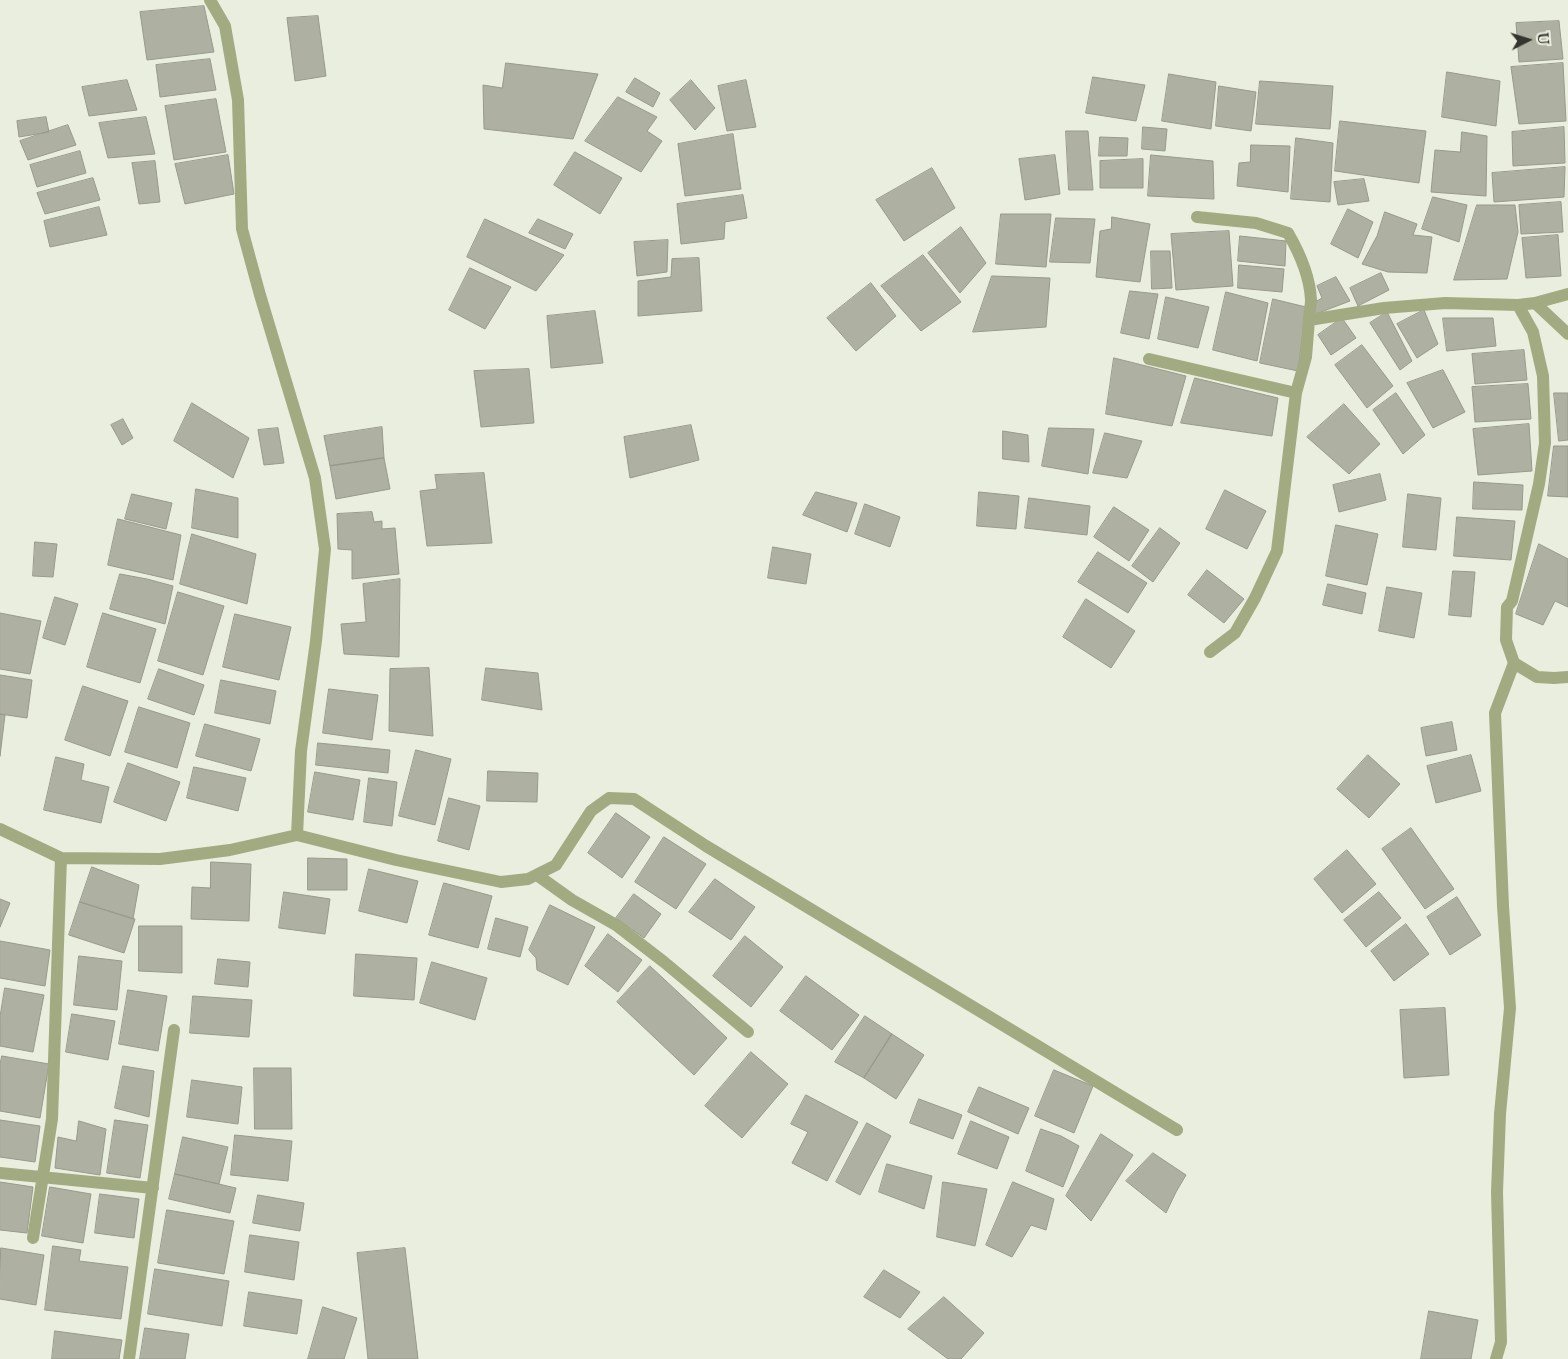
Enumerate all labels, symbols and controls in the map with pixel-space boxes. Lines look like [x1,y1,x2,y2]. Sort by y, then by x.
north arrow [1503,15,1553,65]
text: U [1533,32,1552,46]

